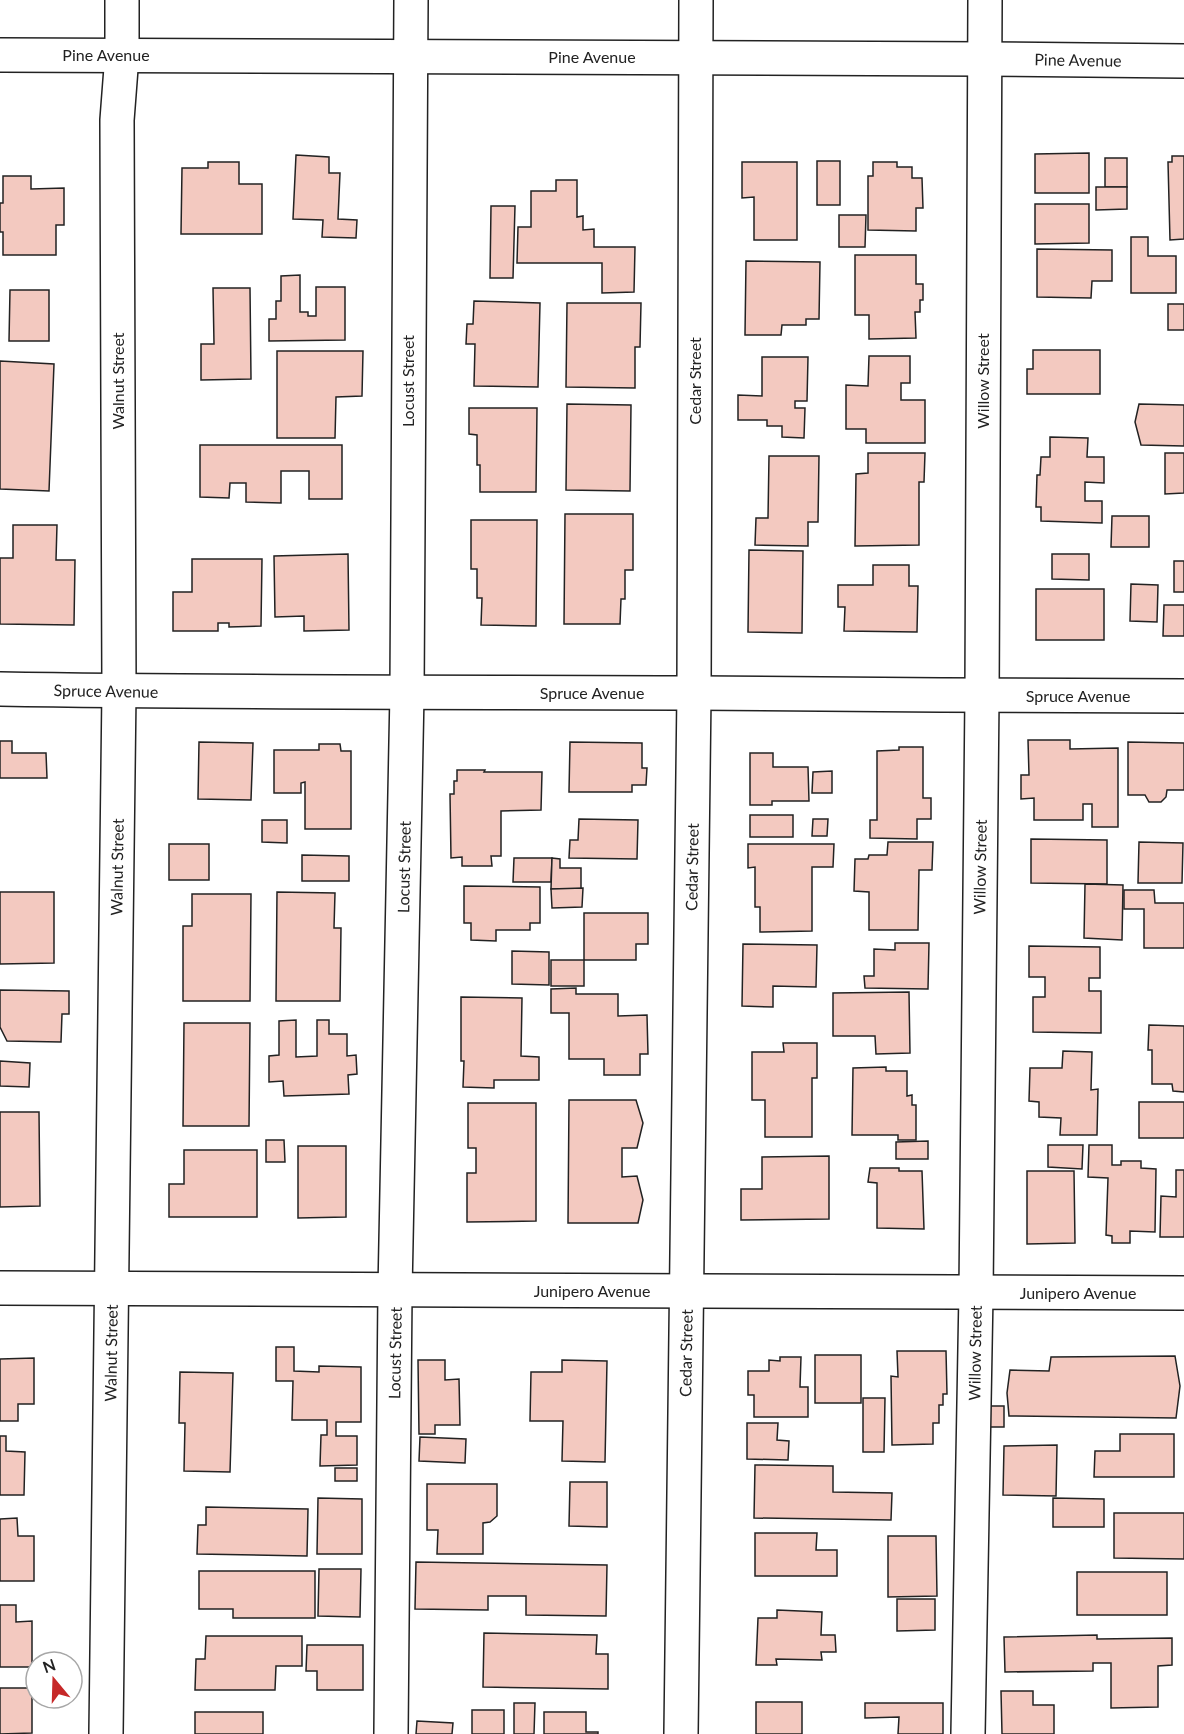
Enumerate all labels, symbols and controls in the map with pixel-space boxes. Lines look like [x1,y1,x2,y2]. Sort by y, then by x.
street label: Pine Avenue [62,45,150,64]
street label: Pine Avenue [548,47,636,66]
street label: Pine Avenue [1034,49,1122,70]
street label: Walnut Street [108,332,127,430]
street label: Willow Street [973,333,992,429]
street label: Locust Street [398,335,417,427]
street label: Cedar Street [685,337,704,425]
street label: Spruce Avenue [54,680,159,701]
street label: Spruce Avenue [540,683,644,702]
street label: Spruce Avenue [1026,686,1130,705]
street label: Walnut Street [106,818,127,916]
street label: Willow Street [969,819,990,915]
street label: Locust Street [393,820,414,913]
street label: Cedar Street [681,823,702,911]
street label: Junipero Avenue [534,1281,650,1300]
street label: Junipero Avenue [1020,1283,1136,1302]
street label: Walnut Street [100,1304,121,1402]
street label: Willow Street [964,1305,985,1401]
street label: Locust Street [384,1306,405,1399]
street label: Cedar Street [675,1309,696,1397]
north arrow [24,1650,84,1710]
text: N [40,1654,58,1676]

